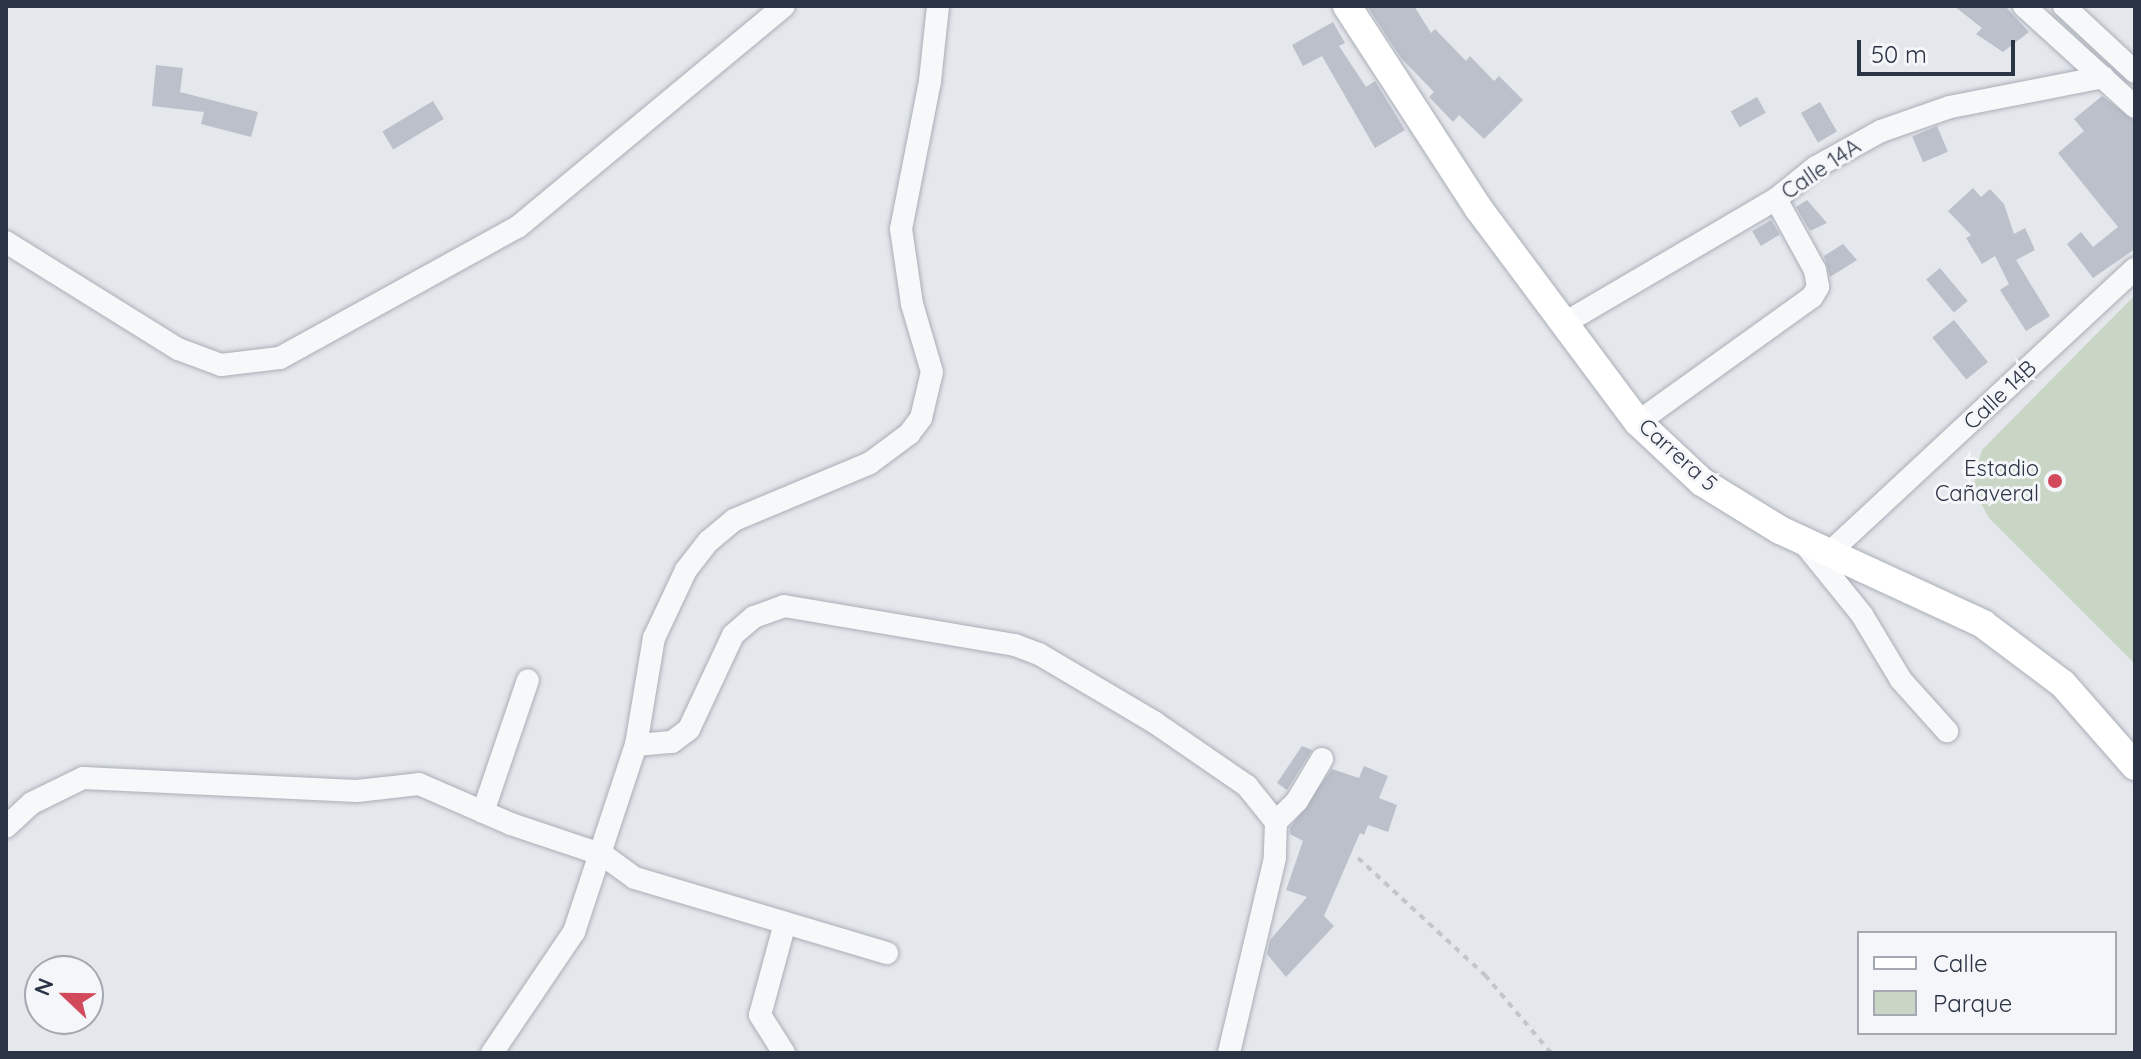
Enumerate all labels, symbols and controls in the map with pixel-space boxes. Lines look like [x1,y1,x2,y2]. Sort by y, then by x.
scale bar [1861,24,2019,74]
text: 50 m [1871,39,1927,69]
street label: Calle 14A [1776,133,1866,205]
street label: Calle 14B [1958,355,2042,435]
street label: Carrera 5 [1633,413,1723,497]
place label: Estadio Cañaveral [1935,455,2039,506]
marker: Estadio Cañaveral [2046,472,2064,490]
legend [1857,931,2117,1035]
text: Calle [1933,948,1988,978]
north arrow [24,955,104,1035]
text: N [28,974,60,1000]
text: Parque [1933,988,2012,1018]

